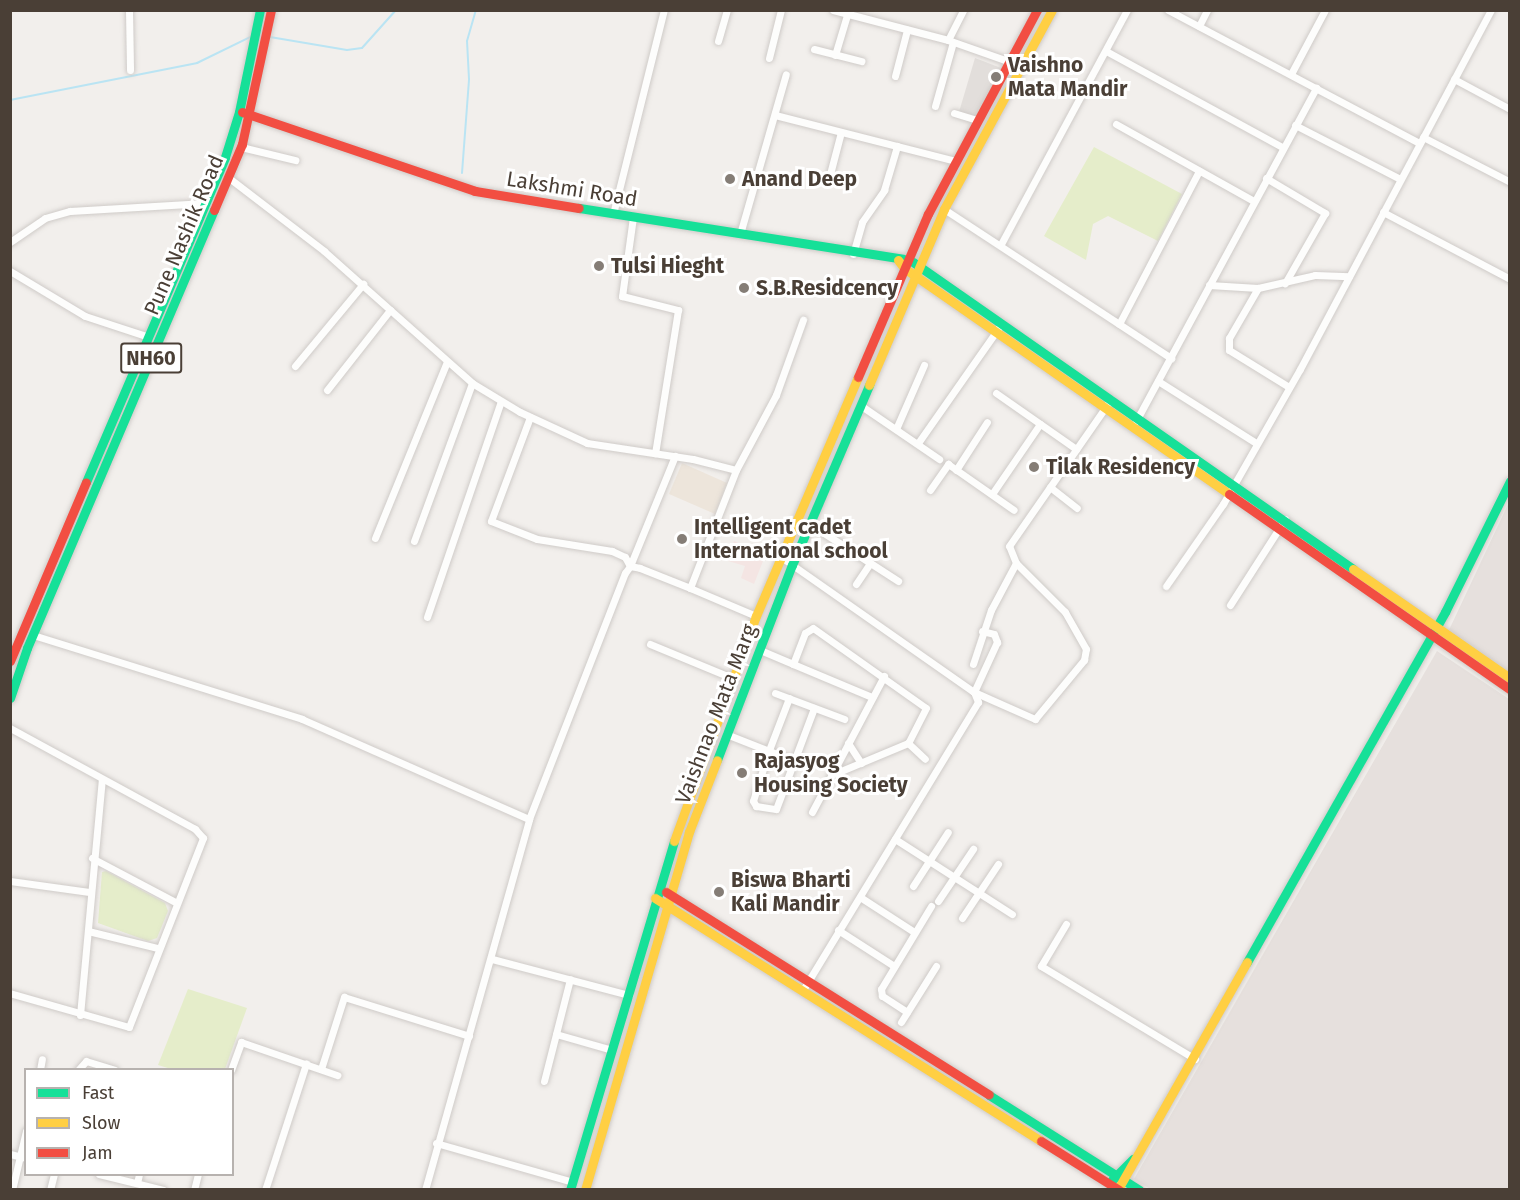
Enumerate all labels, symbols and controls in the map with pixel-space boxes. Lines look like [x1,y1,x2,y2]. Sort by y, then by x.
place label: Vaishno Mata Mandir [1008,52,1127,102]
marker: Vaishno Mata Mandir [989,70,1003,84]
street label: Pune Nashik Road [139,151,229,319]
street label: Lakshmi Road [505,166,639,212]
place label: Anand Deep [742,166,857,192]
marker: Anand Deep [723,172,737,186]
place label: Tulsi Hieght [611,253,724,279]
marker: Tulsi Hieght [592,259,606,273]
place label: S.B.Residcency [756,275,898,301]
marker: S.B.Residcency [737,281,751,295]
road number: NH60 [120,341,182,375]
place label: Tilak Residency [1046,454,1195,480]
marker: Tilak Residency [1027,460,1041,474]
place label: Intelligent cadet International school [694,514,888,564]
marker: Intelligent cadet International school [675,532,689,546]
street label: Vaishnao Mata Marg [670,621,762,807]
place label: Rajasyog Housing Society [754,748,908,798]
marker: Rajasyog Housing Society [735,766,749,780]
place label: Biswa Bharti Kali Mandir [731,867,851,917]
marker: Biswa Bharti Kali Mandir [712,885,726,899]
legend [24,1068,234,1176]
text: Fast [82,1082,114,1104]
text: Slow [82,1112,120,1134]
text: Jam [82,1142,113,1164]

